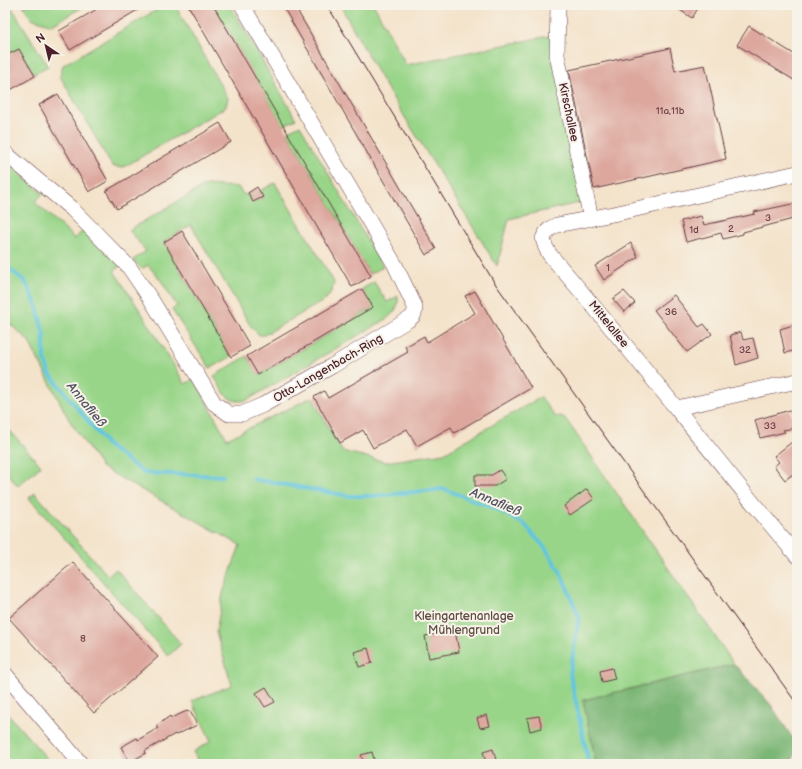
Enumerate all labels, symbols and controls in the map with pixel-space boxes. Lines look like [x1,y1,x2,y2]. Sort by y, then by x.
north arrow [26,26,66,66]
text: N [33,31,48,46]
street label: Kirschallee [555,81,582,143]
house number: 11a,11b [656,105,685,117]
house number: 3 [765,212,771,224]
house number: 2 [728,223,734,235]
house number: 1d [689,224,699,236]
house number: 1 [606,262,610,274]
street label: Mittelallee [585,298,632,351]
house number: 36 [665,306,677,318]
street label: Otto-Langenbach-Ring [271,331,386,406]
house number: 32 [739,344,751,356]
water label: Annafließ [62,378,110,431]
house number: 33 [764,420,776,432]
water label: Annafließ [467,484,524,520]
park label: Kleingartenanlage Mühlengrund [414,609,514,638]
house number: 8 [80,633,86,645]

